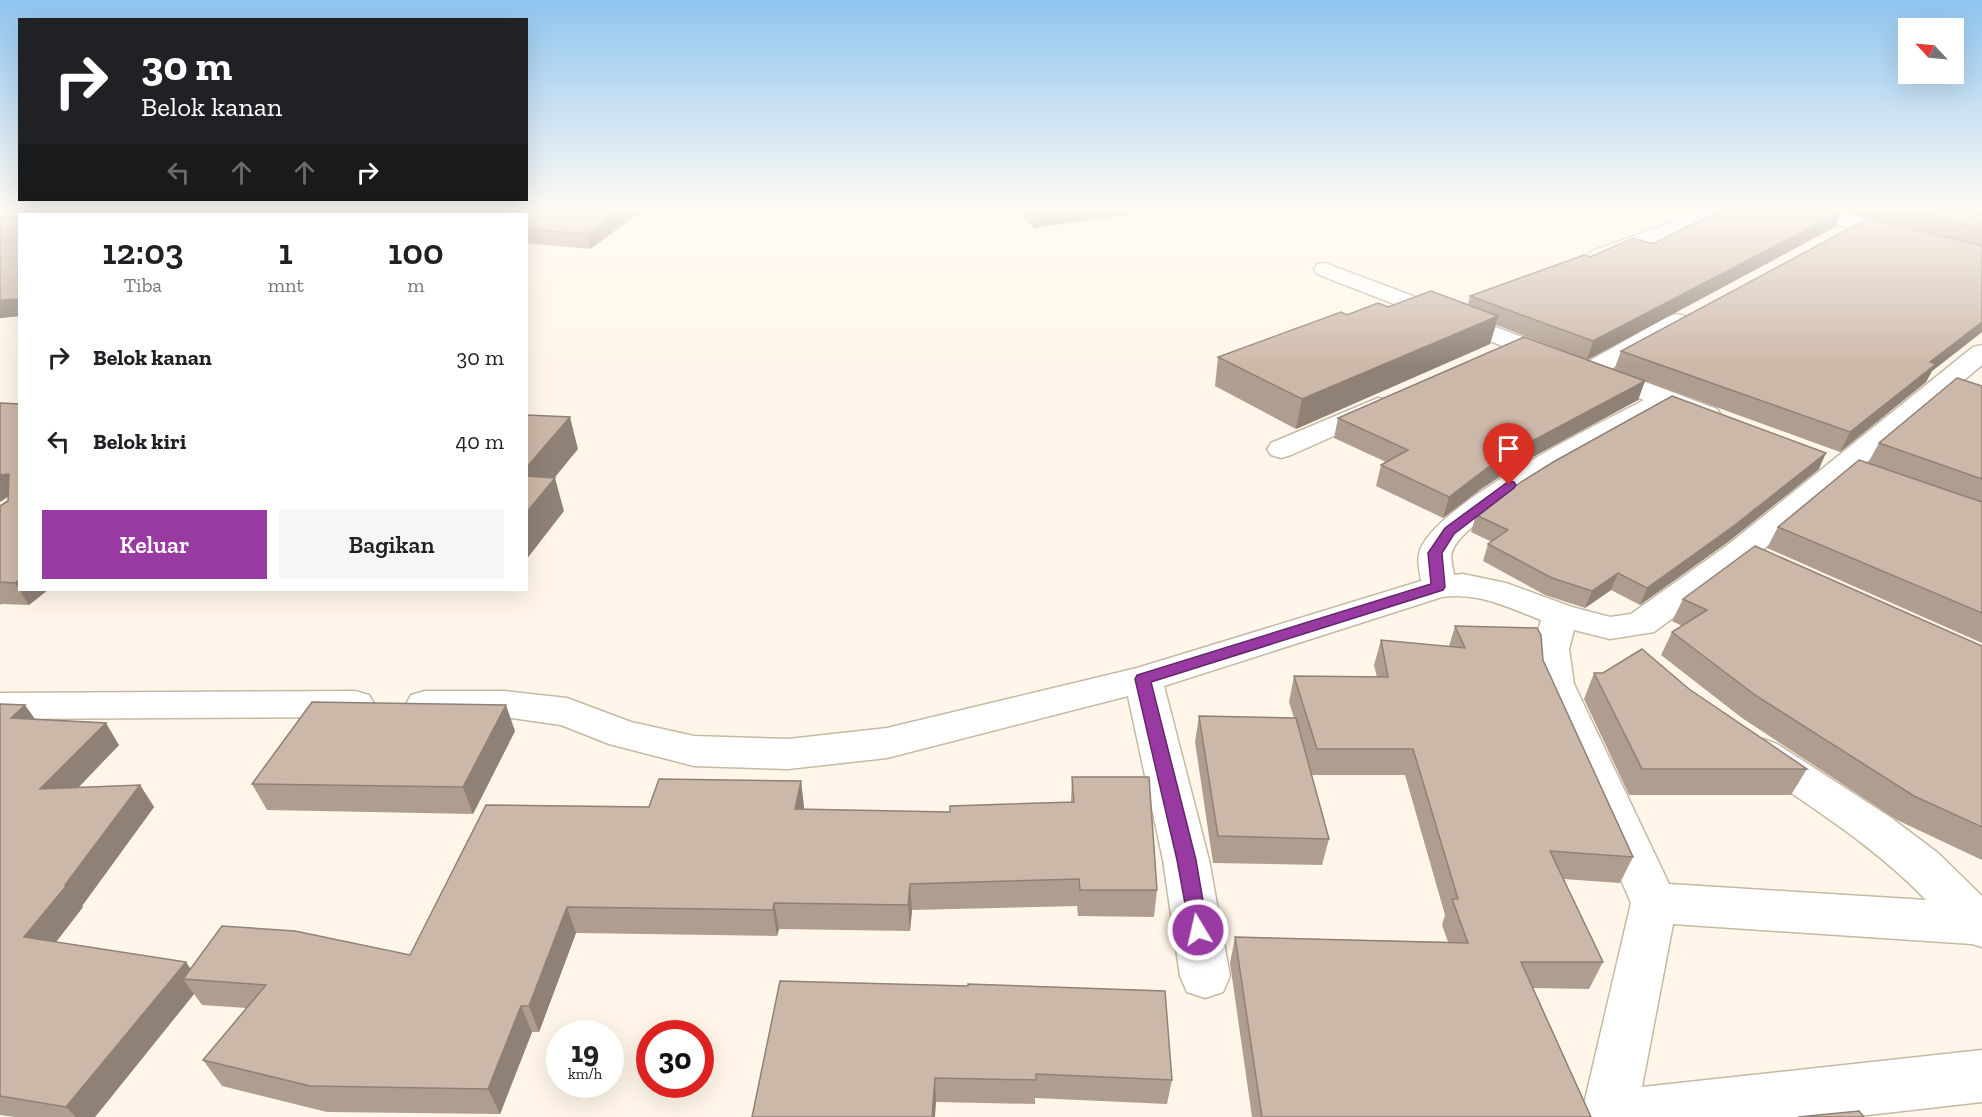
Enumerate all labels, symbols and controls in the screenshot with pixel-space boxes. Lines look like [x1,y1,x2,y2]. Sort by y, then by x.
north arrow [1898,18,1964,84]
map controls [1898,18,1964,84]
text: 30 m [141,40,232,91]
icon: right [42,42,120,120]
text: Belok kanan [141,91,282,123]
icon: left [162,156,195,189]
icon: ahead [225,156,258,189]
icon: ahead [288,156,321,189]
icon: right [351,156,384,189]
text: 12:03 [102,230,183,273]
text: 1 [279,230,293,273]
text: 100 [388,230,444,273]
text: Tiba [124,273,162,297]
text: mnt [268,273,304,297]
text: m [407,273,425,297]
icon: right [42,341,75,374]
text: Belok kanan [93,344,212,371]
text: 30 m [457,344,504,371]
pin [1483,423,1534,485]
icon: left [42,425,75,458]
text: Belok kiri [93,428,186,455]
text: 40 m [455,428,504,455]
icon: arrive [1492,432,1525,465]
button: Keluar [42,510,267,579]
button: Bagikan [279,510,504,579]
position arrow [1166,898,1230,962]
speed limit sign: 30 [636,1020,714,1098]
text: 19 [571,1034,599,1070]
text: km/h [568,1065,602,1083]

